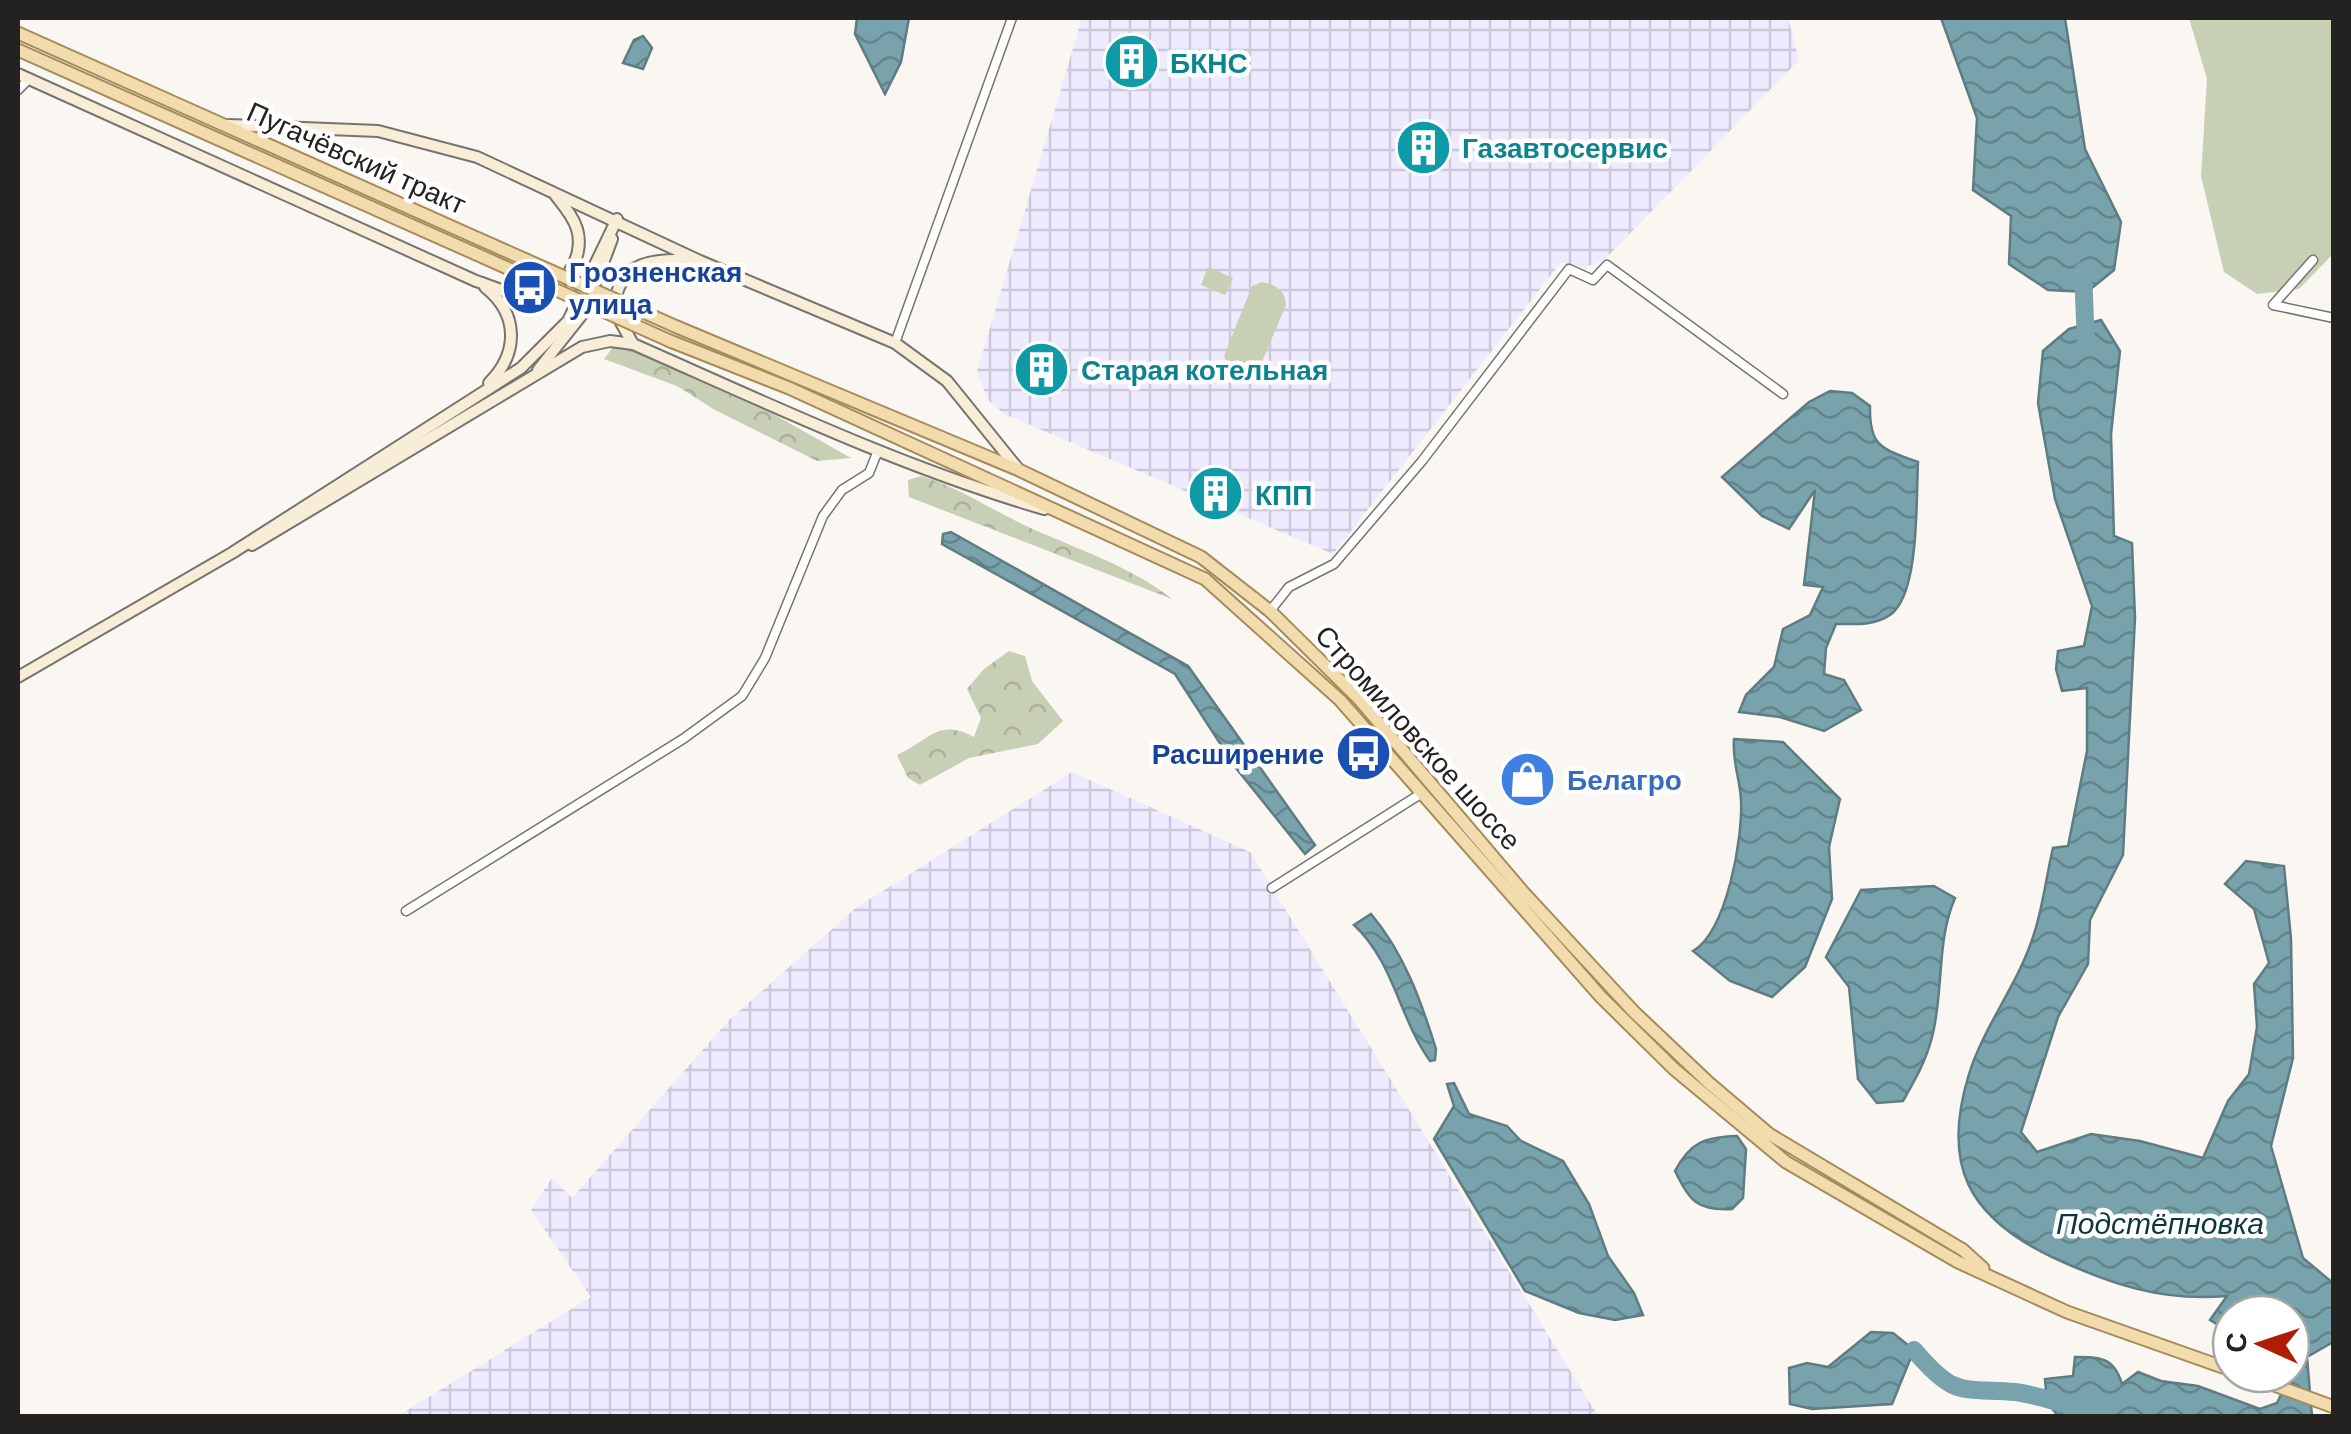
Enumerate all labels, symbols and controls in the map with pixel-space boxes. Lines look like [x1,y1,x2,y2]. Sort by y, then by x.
building icon: БКНС [1101,32,1161,92]
place label: БКНС [1170,45,1248,79]
street label: Пугачёвский тракт [242,93,472,221]
building icon: Газавтосервис [1393,117,1453,177]
place label: Газавтосервис [1462,130,1668,164]
place label: Грозненская улица [569,254,742,320]
bus stop icon: Грозненская улица [500,257,560,317]
building icon: Старая котельная [1012,339,1072,399]
place label: Старая котельная [1081,352,1328,386]
building icon: КПП [1186,464,1246,524]
place label: КПП [1255,477,1312,511]
street label: Стромиловское шоссе [1309,618,1529,856]
bus stop icon: Расширение [1333,723,1393,783]
place label: Расширение [1152,736,1324,770]
shop icon: Белагро [1498,749,1558,809]
place label: Белагро [1567,762,1682,796]
water label: Подстёпновка [2056,1204,2264,1240]
north arrow [2211,1294,2311,1394]
text: С [2218,1332,2253,1354]

